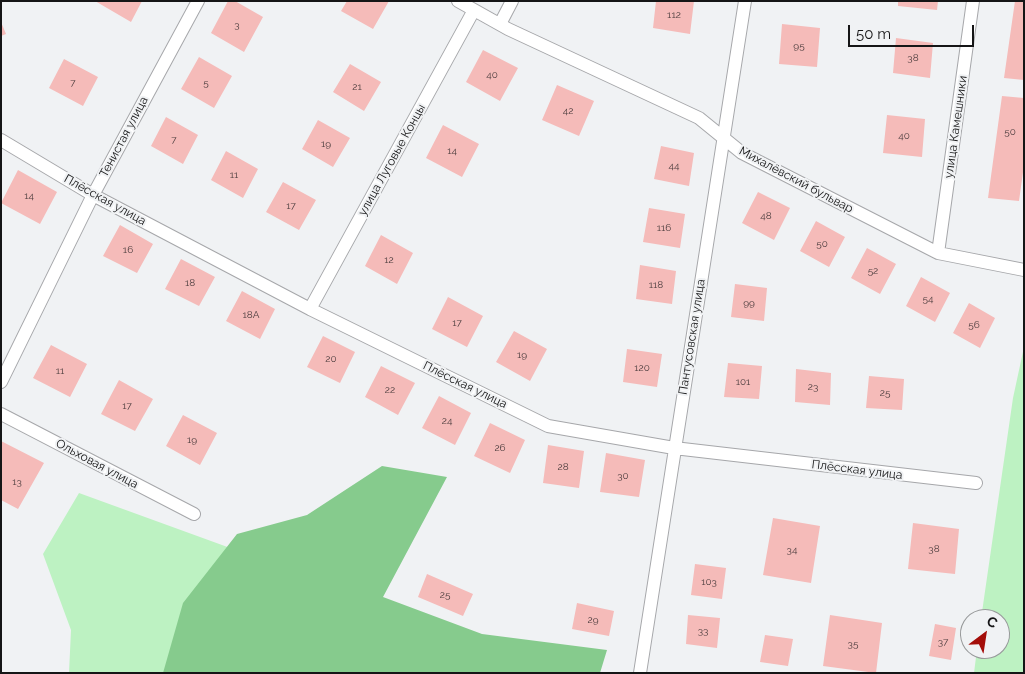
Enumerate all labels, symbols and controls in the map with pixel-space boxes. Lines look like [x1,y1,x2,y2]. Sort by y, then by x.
house number: 112 [667,9,681,21]
scale bar [850,15,976,47]
house number: 3 [234,19,240,31]
text: 50 m [856,25,891,43]
house number: 95 [793,40,805,52]
house number: 38 [907,52,919,64]
house number: 40 [486,69,498,81]
street label: улица Камешники [942,75,970,179]
house number: 7 [70,77,76,89]
house number: 5 [203,77,209,89]
house number: 21 [352,81,362,93]
street label: Тенистая улица [97,94,151,180]
street label: улица Луговые Концы [355,102,429,218]
house number: 42 [563,105,573,117]
house number: 50 [1004,126,1016,138]
house number: 40 [898,130,910,142]
house number: 7 [171,134,177,146]
house number: 19 [321,138,331,150]
street label: Михалёвский бульвар [736,144,856,216]
house number: 14 [447,145,457,157]
house number: 44 [669,160,679,172]
house number: 11 [230,169,238,181]
street label: Плёсская улица [61,172,149,228]
house number: 14 [24,190,34,202]
house number: 17 [286,200,296,212]
house number: 48 [760,210,772,222]
house number: 116 [657,222,671,234]
house number: 50 [816,238,828,250]
house number: 16 [123,244,133,256]
house number: 12 [384,254,394,266]
house number: 52 [868,265,878,277]
house number: 18 [185,277,195,289]
street label: Пантусовская улица [676,278,708,396]
house number: 118 [649,279,663,291]
house number: 54 [923,293,933,305]
house number: 99 [743,297,755,309]
house number: 18А [243,309,259,321]
house number: 17 [452,317,462,329]
house number: 56 [968,319,980,331]
house number: 19 [517,349,527,361]
house number: 20 [325,353,337,365]
street label: Плёсская улица [421,358,509,412]
house number: 120 [634,362,650,374]
house number: 11 [56,365,64,377]
house number: 101 [736,376,750,388]
house number: 23 [808,381,818,393]
house number: 22 [385,384,395,396]
house number: 25 [880,387,890,399]
house number: 17 [122,400,132,412]
house number: 24 [442,415,452,427]
house number: 19 [187,434,197,446]
street label: Ольховая улица [53,436,141,492]
house number: 26 [494,442,506,454]
street label: Плёсская улица [811,457,903,483]
house number: 28 [557,461,569,473]
house number: 30 [617,470,629,482]
house number: 13 [12,476,22,488]
house number: 38 [928,543,940,555]
house number: 34 [787,544,797,556]
house number: 103 [701,576,717,588]
house number: 25 [440,589,450,601]
north arrow [960,609,1010,659]
text: С [984,613,1000,631]
house number: 29 [587,614,599,626]
house number: 33 [698,625,708,637]
house number: 37 [938,636,948,648]
house number: 35 [848,638,858,650]

